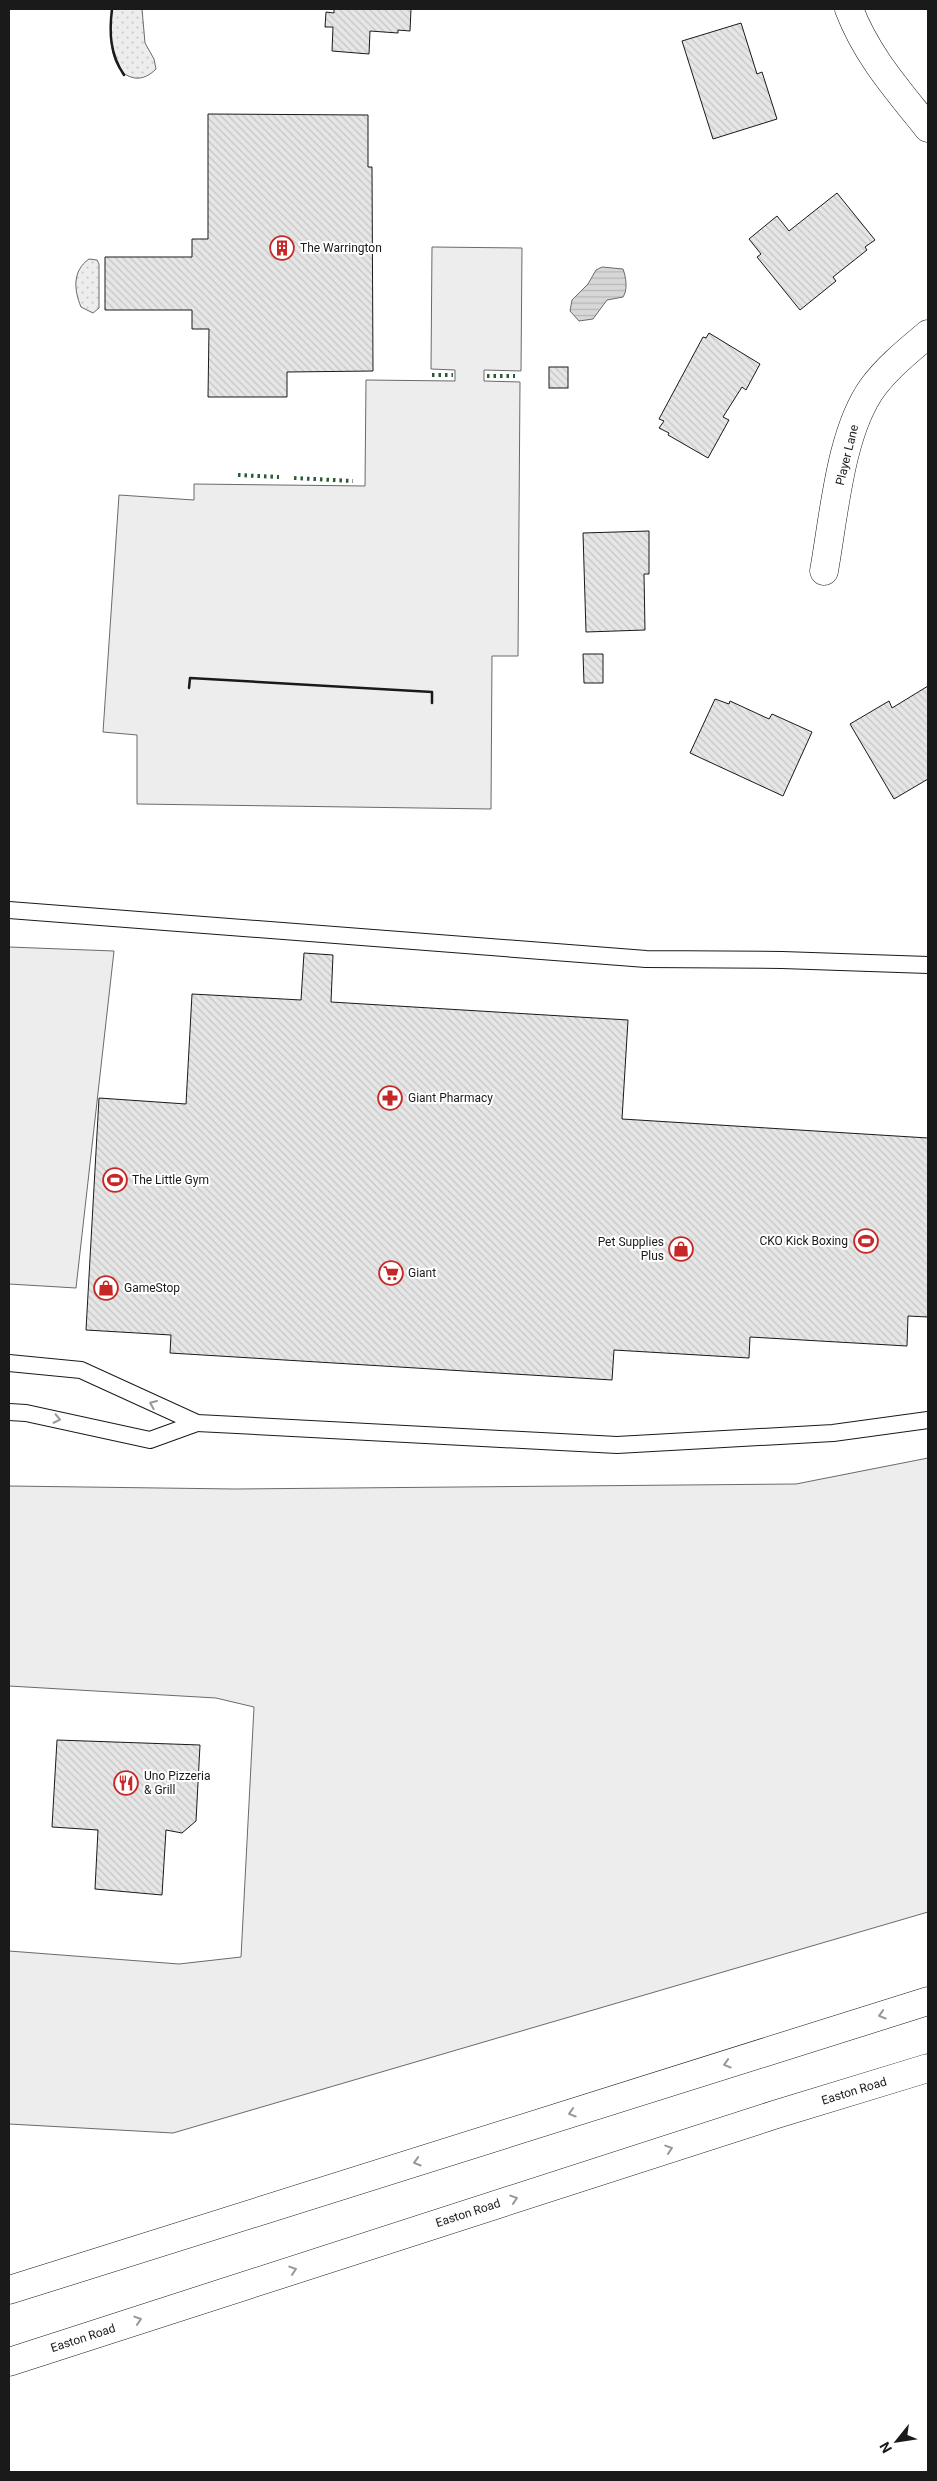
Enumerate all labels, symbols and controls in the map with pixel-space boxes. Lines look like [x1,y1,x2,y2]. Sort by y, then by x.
building icon: The Warrington [269,235,295,261]
place label: The Warrington [300,241,382,255]
street label: Player Lane [833,423,861,487]
pharmacy icon: Giant Pharmacy [377,1085,403,1111]
place label: Giant Pharmacy [408,1091,493,1105]
sports icon: The Little Gym [102,1167,128,1193]
place label: The Little Gym [132,1173,209,1187]
sports icon: CKO Kick Boxing [853,1228,879,1254]
place label: CKO Kick Boxing [759,1234,848,1248]
place label: Pet Supplies Plus [598,1235,664,1263]
shop icon: Pet Supplies Plus [668,1236,694,1262]
supermarket icon: Giant [378,1260,404,1286]
place label: Giant [408,1266,436,1280]
shop icon: GameStop [93,1275,119,1301]
place label: GameStop [124,1281,180,1295]
one-way arrow [149,1399,158,1410]
one-way arrow [52,1413,61,1424]
place label: Uno Pizzeria & Grill [144,1769,210,1797]
restaurant icon: Uno Pizzeria & Grill [113,1770,139,1796]
one-way arrow [878,2010,886,2020]
one-way arrow [723,2058,731,2068]
street label: Easton Road [820,2074,888,2108]
one-way arrow [568,2107,576,2117]
one-way arrow [664,2145,673,2155]
one-way arrow [413,2156,421,2166]
one-way arrow [510,2194,518,2204]
street label: Easton Road [434,2196,502,2230]
one-way arrow [288,2265,297,2275]
one-way arrow [134,2316,142,2326]
street label: Easton Road [49,2321,117,2355]
north arrow [872,2416,922,2466]
text: N [876,2439,895,2456]

